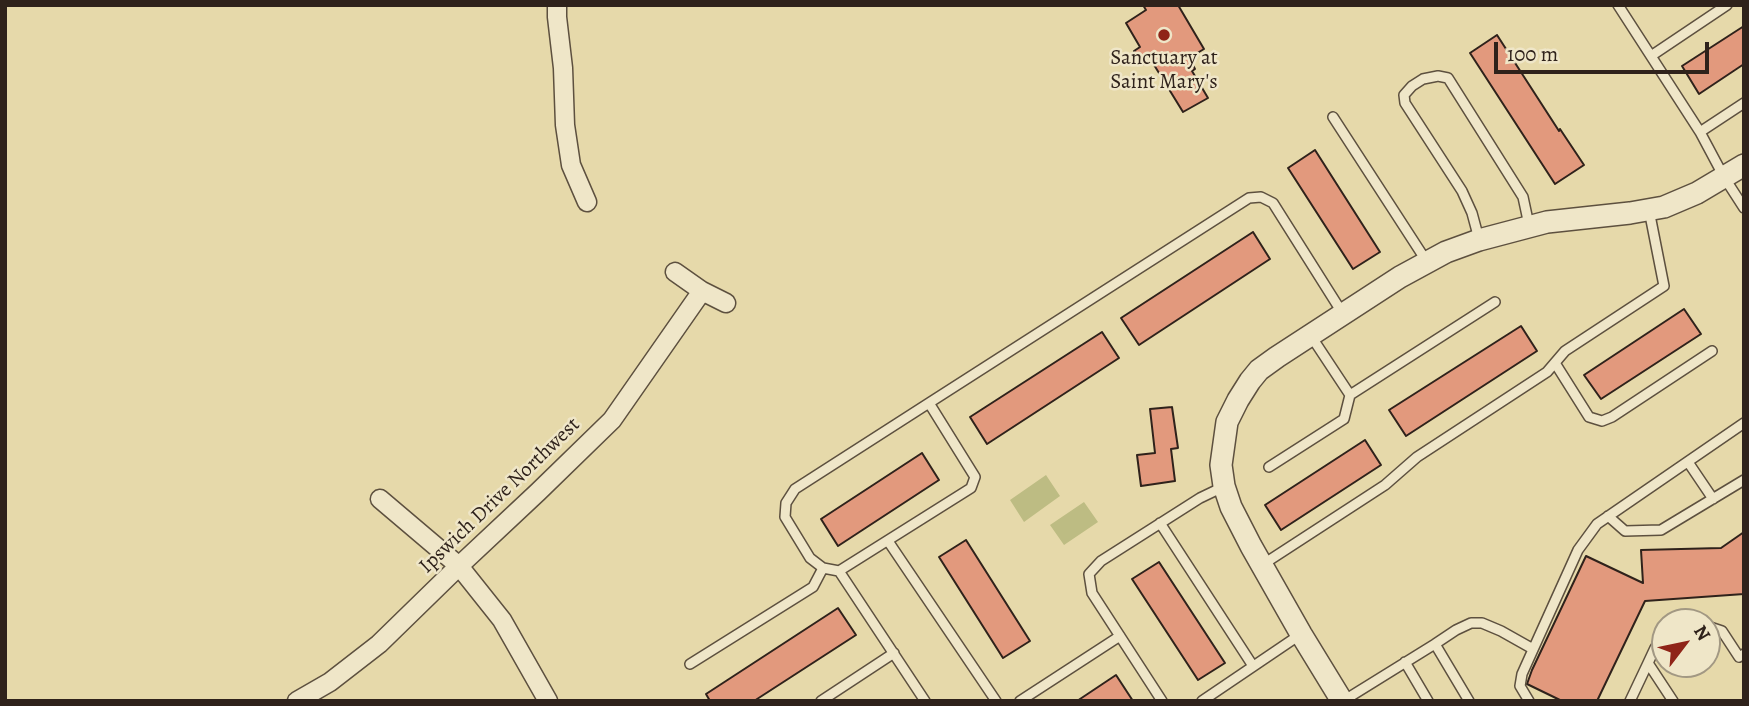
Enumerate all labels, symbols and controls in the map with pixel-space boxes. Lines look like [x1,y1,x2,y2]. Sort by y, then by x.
marker: Sanctuary at Saint Mary's [1156,27,1172,43]
scale bar [1497,28,1712,72]
text: 100 m [1507,40,1558,68]
place label: Sanctuary at Saint Mary's [1110,46,1218,96]
street label: Ipswich Drive Northwest [414,413,586,579]
north arrow [1651,608,1721,678]
text: N [1687,620,1717,646]

